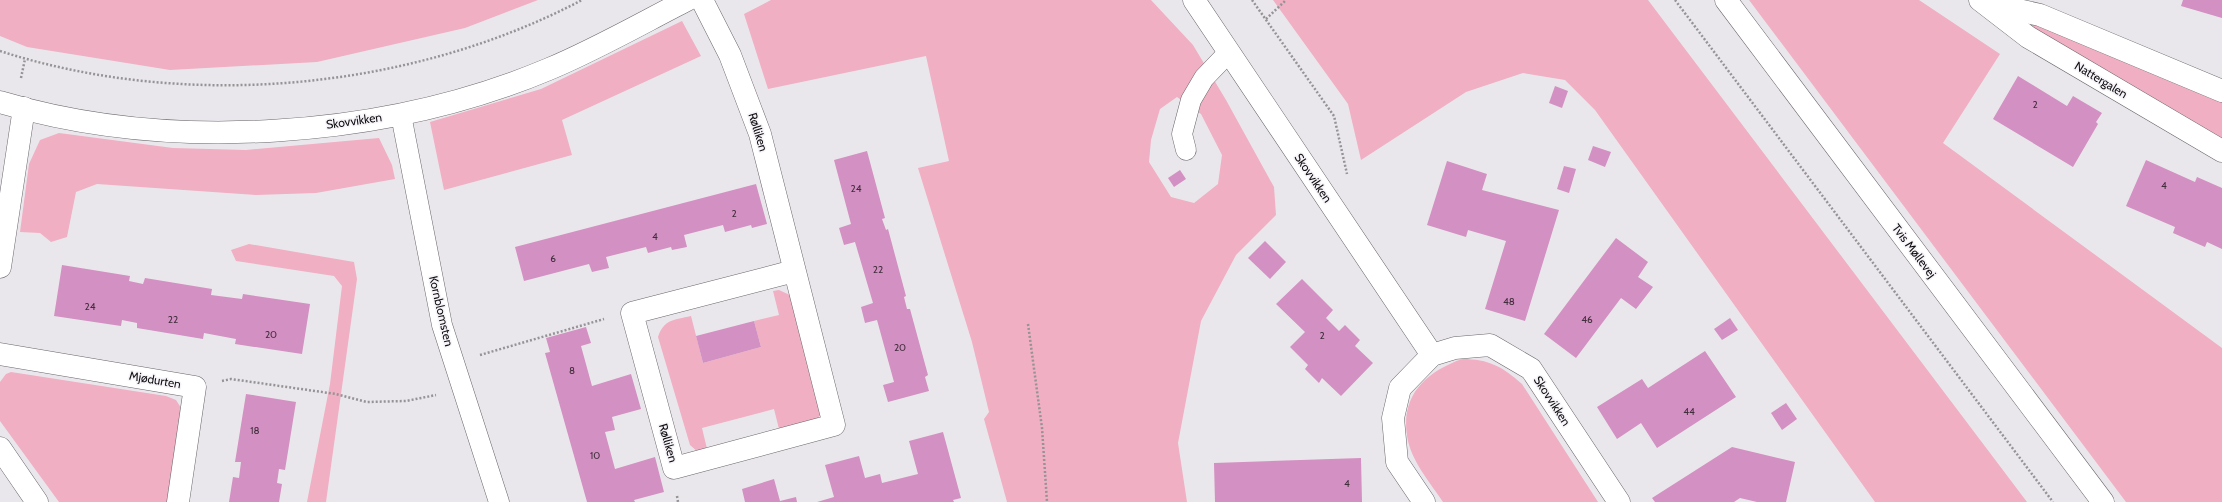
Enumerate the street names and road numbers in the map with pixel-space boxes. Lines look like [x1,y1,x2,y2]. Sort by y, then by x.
street label: Nattergalen [2072,58,2131,101]
street label: Skovvikken [325,109,383,132]
street label: Rølliken [745,111,772,153]
street label: Skovvikken [1291,150,1336,205]
street label: Tvis Møllevej [1889,221,1940,281]
street label: Kornblomsten [426,274,457,348]
street label: Mjødurten [128,368,182,391]
street label: Skovvikken [1531,373,1574,429]
street label: Rølliken [656,422,681,464]

